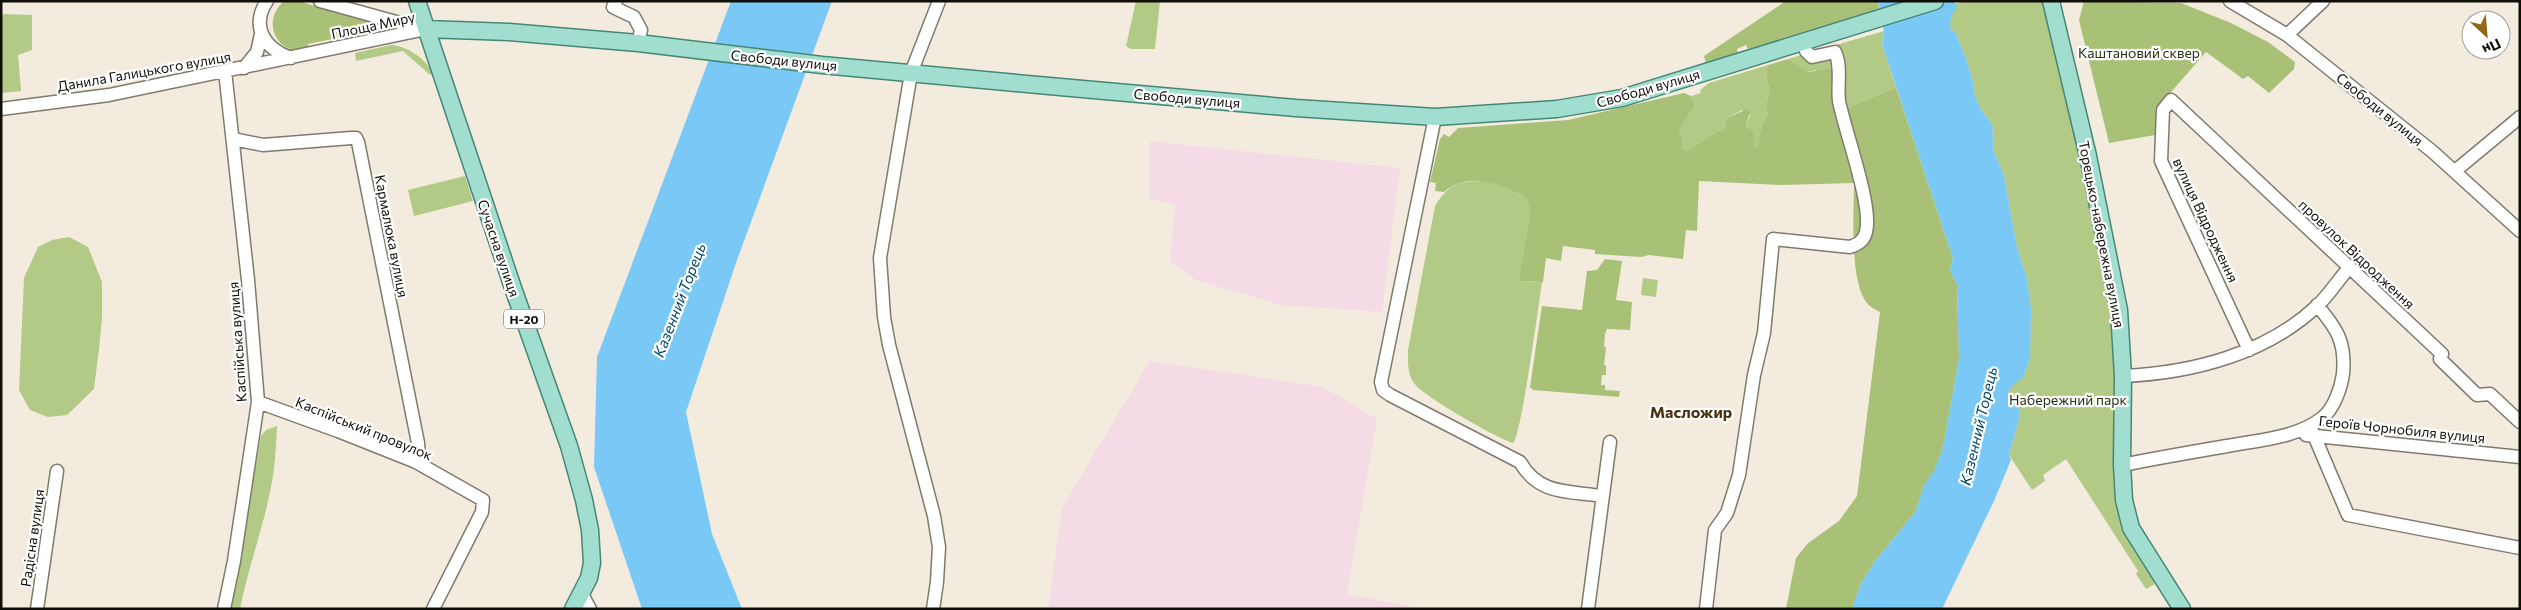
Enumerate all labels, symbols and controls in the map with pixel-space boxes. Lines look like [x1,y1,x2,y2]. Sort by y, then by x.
street label: Площа Миру [329,8,417,42]
north arrow [2461,10,2511,60]
text: Пн [2480,35,2504,59]
park label: Каштановий сквер [2078,44,2200,61]
street label: Свободи вулиця [730,46,838,74]
street label: Данила Галицького вулиця [56,47,232,95]
street label: Свободи вулиця [1594,65,1702,111]
street label: Свободи вулиця [2333,69,2427,149]
street label: Свободи вулиця [1133,85,1241,111]
street label: Торецько-набережна вулиця [2076,139,2128,329]
street label: вулиця Відродження [2170,155,2242,285]
street label: Кармалюка вулиця [372,173,412,299]
street label: провулок Відродження [2296,196,2418,312]
street label: Сучасна вулиця [474,197,524,299]
water label: Казенний Торець [649,240,709,360]
street label: Каспійська вулиця [224,281,250,403]
road number: Н-20 [504,310,544,328]
water label: Казенний Торець [1956,365,2000,487]
park label: Набережний парк [2009,391,2127,408]
street label: Каспійський провулок [293,393,435,463]
district label: Масложир [1650,402,1732,421]
street label: Героїв Чорнобиля вулиця [2318,412,2486,446]
street label: Радісна вулиця [17,488,47,588]

